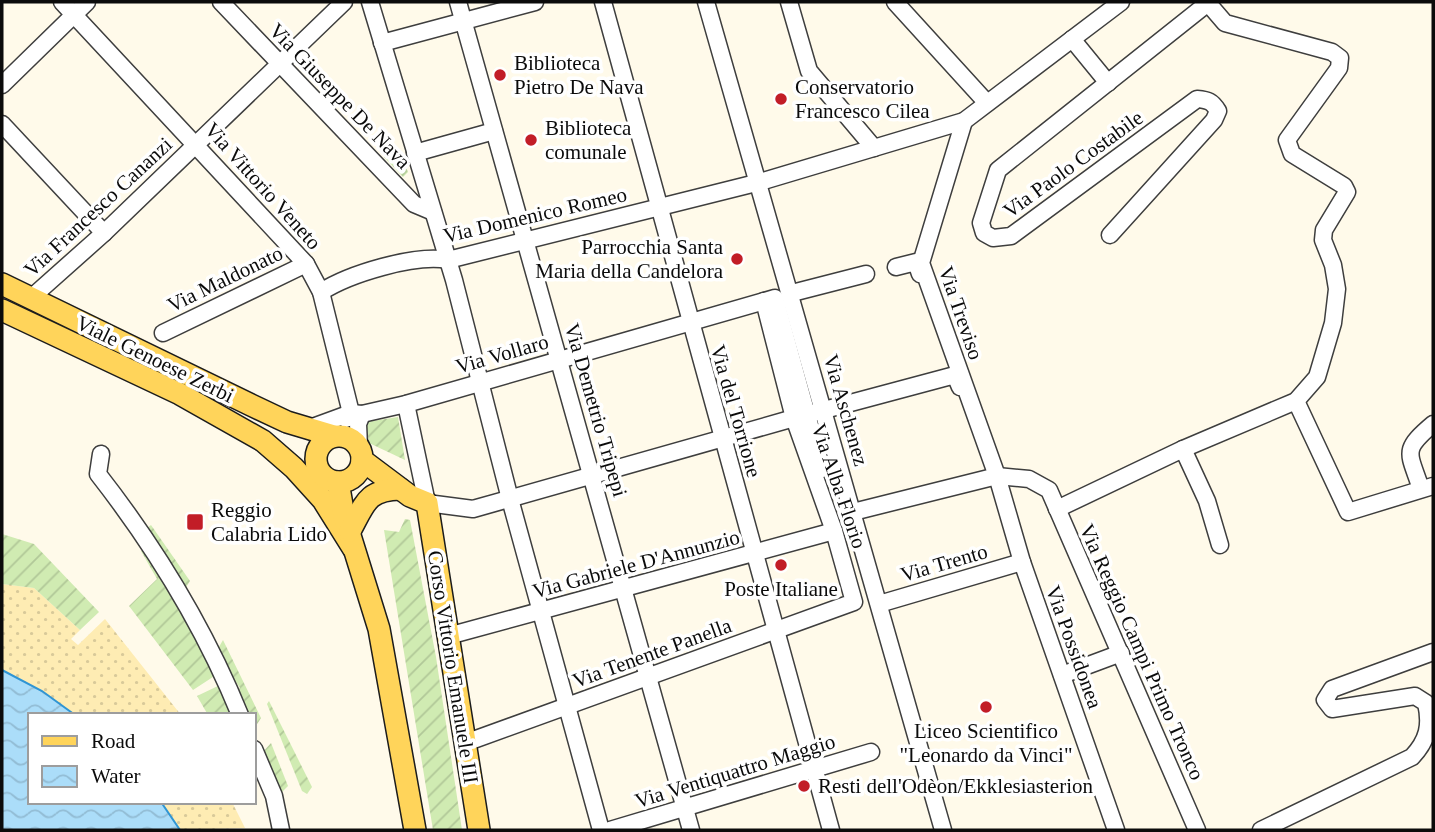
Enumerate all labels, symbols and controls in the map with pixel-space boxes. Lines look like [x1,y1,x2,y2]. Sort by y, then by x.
street label: Via Giuseppe De Nava [264,18,416,174]
place label: Biblioteca Pietro De Nava [514,51,644,99]
marker: Biblioteca Pietro De Nava [492,67,508,83]
place label: Conservatorio Francesco Cilea [795,75,930,123]
marker: Conservatorio Francesco Cilea [773,91,789,107]
street label: Via Paolo Costabile [999,105,1147,223]
place label: Biblioteca comunale [545,116,632,164]
street label: Via Vittorio Veneto [200,118,326,254]
street label: Via Francesco Cananzi [19,132,177,282]
marker: Biblioteca comunale [523,132,539,148]
street label: Via Domenico Romeo [441,182,629,248]
place label: Parrocchia Santa Maria della Candelora [535,235,724,283]
street label: Via Maldonato [163,241,287,317]
marker: Parrocchia Santa Maria della Candelora [729,251,745,267]
street label: Via Treviso [934,263,988,363]
street label: Viale Genoese Zerbi [72,310,238,408]
street label: Via Demetrio Tripepi [560,320,632,500]
street label: Via Vollaro [453,329,551,379]
street label: Via del Torrione [706,342,766,480]
street label: Via Aschenez [819,352,873,468]
street label: Via Alba Florio [806,420,872,552]
place label: Reggio Calabria Lido [211,498,327,546]
marker: Reggio Calabria Lido [185,512,205,532]
street label: Via Reggio Campi Primo Tronco [1075,520,1209,784]
street label: Via Gabriele D'Annunzio [530,525,742,603]
street label: Via Trento [898,539,990,587]
street label: Corso Vittorio Emanuele III [423,549,483,785]
marker: Poste Italiane [773,557,789,573]
place label: Poste Italiane [724,577,838,601]
street label: Via Possidonea [1041,582,1108,712]
street label: Via Tenente Panella [569,613,735,693]
marker: Liceo Scientifico "Leonardo da Vinci" [978,699,994,715]
legend [28,713,256,804]
place label: Liceo Scientifico "Leonardo da Vinci" [900,719,1072,767]
text: Road [91,729,136,753]
street label: Via Ventiquattro Maggio [632,729,838,813]
text: Water [91,764,141,788]
place label: Resti dell'Odèon/Ekklesiasterion [818,774,1093,798]
marker: Resti dell'Odèon/Ekklesiasterion [796,778,812,794]

